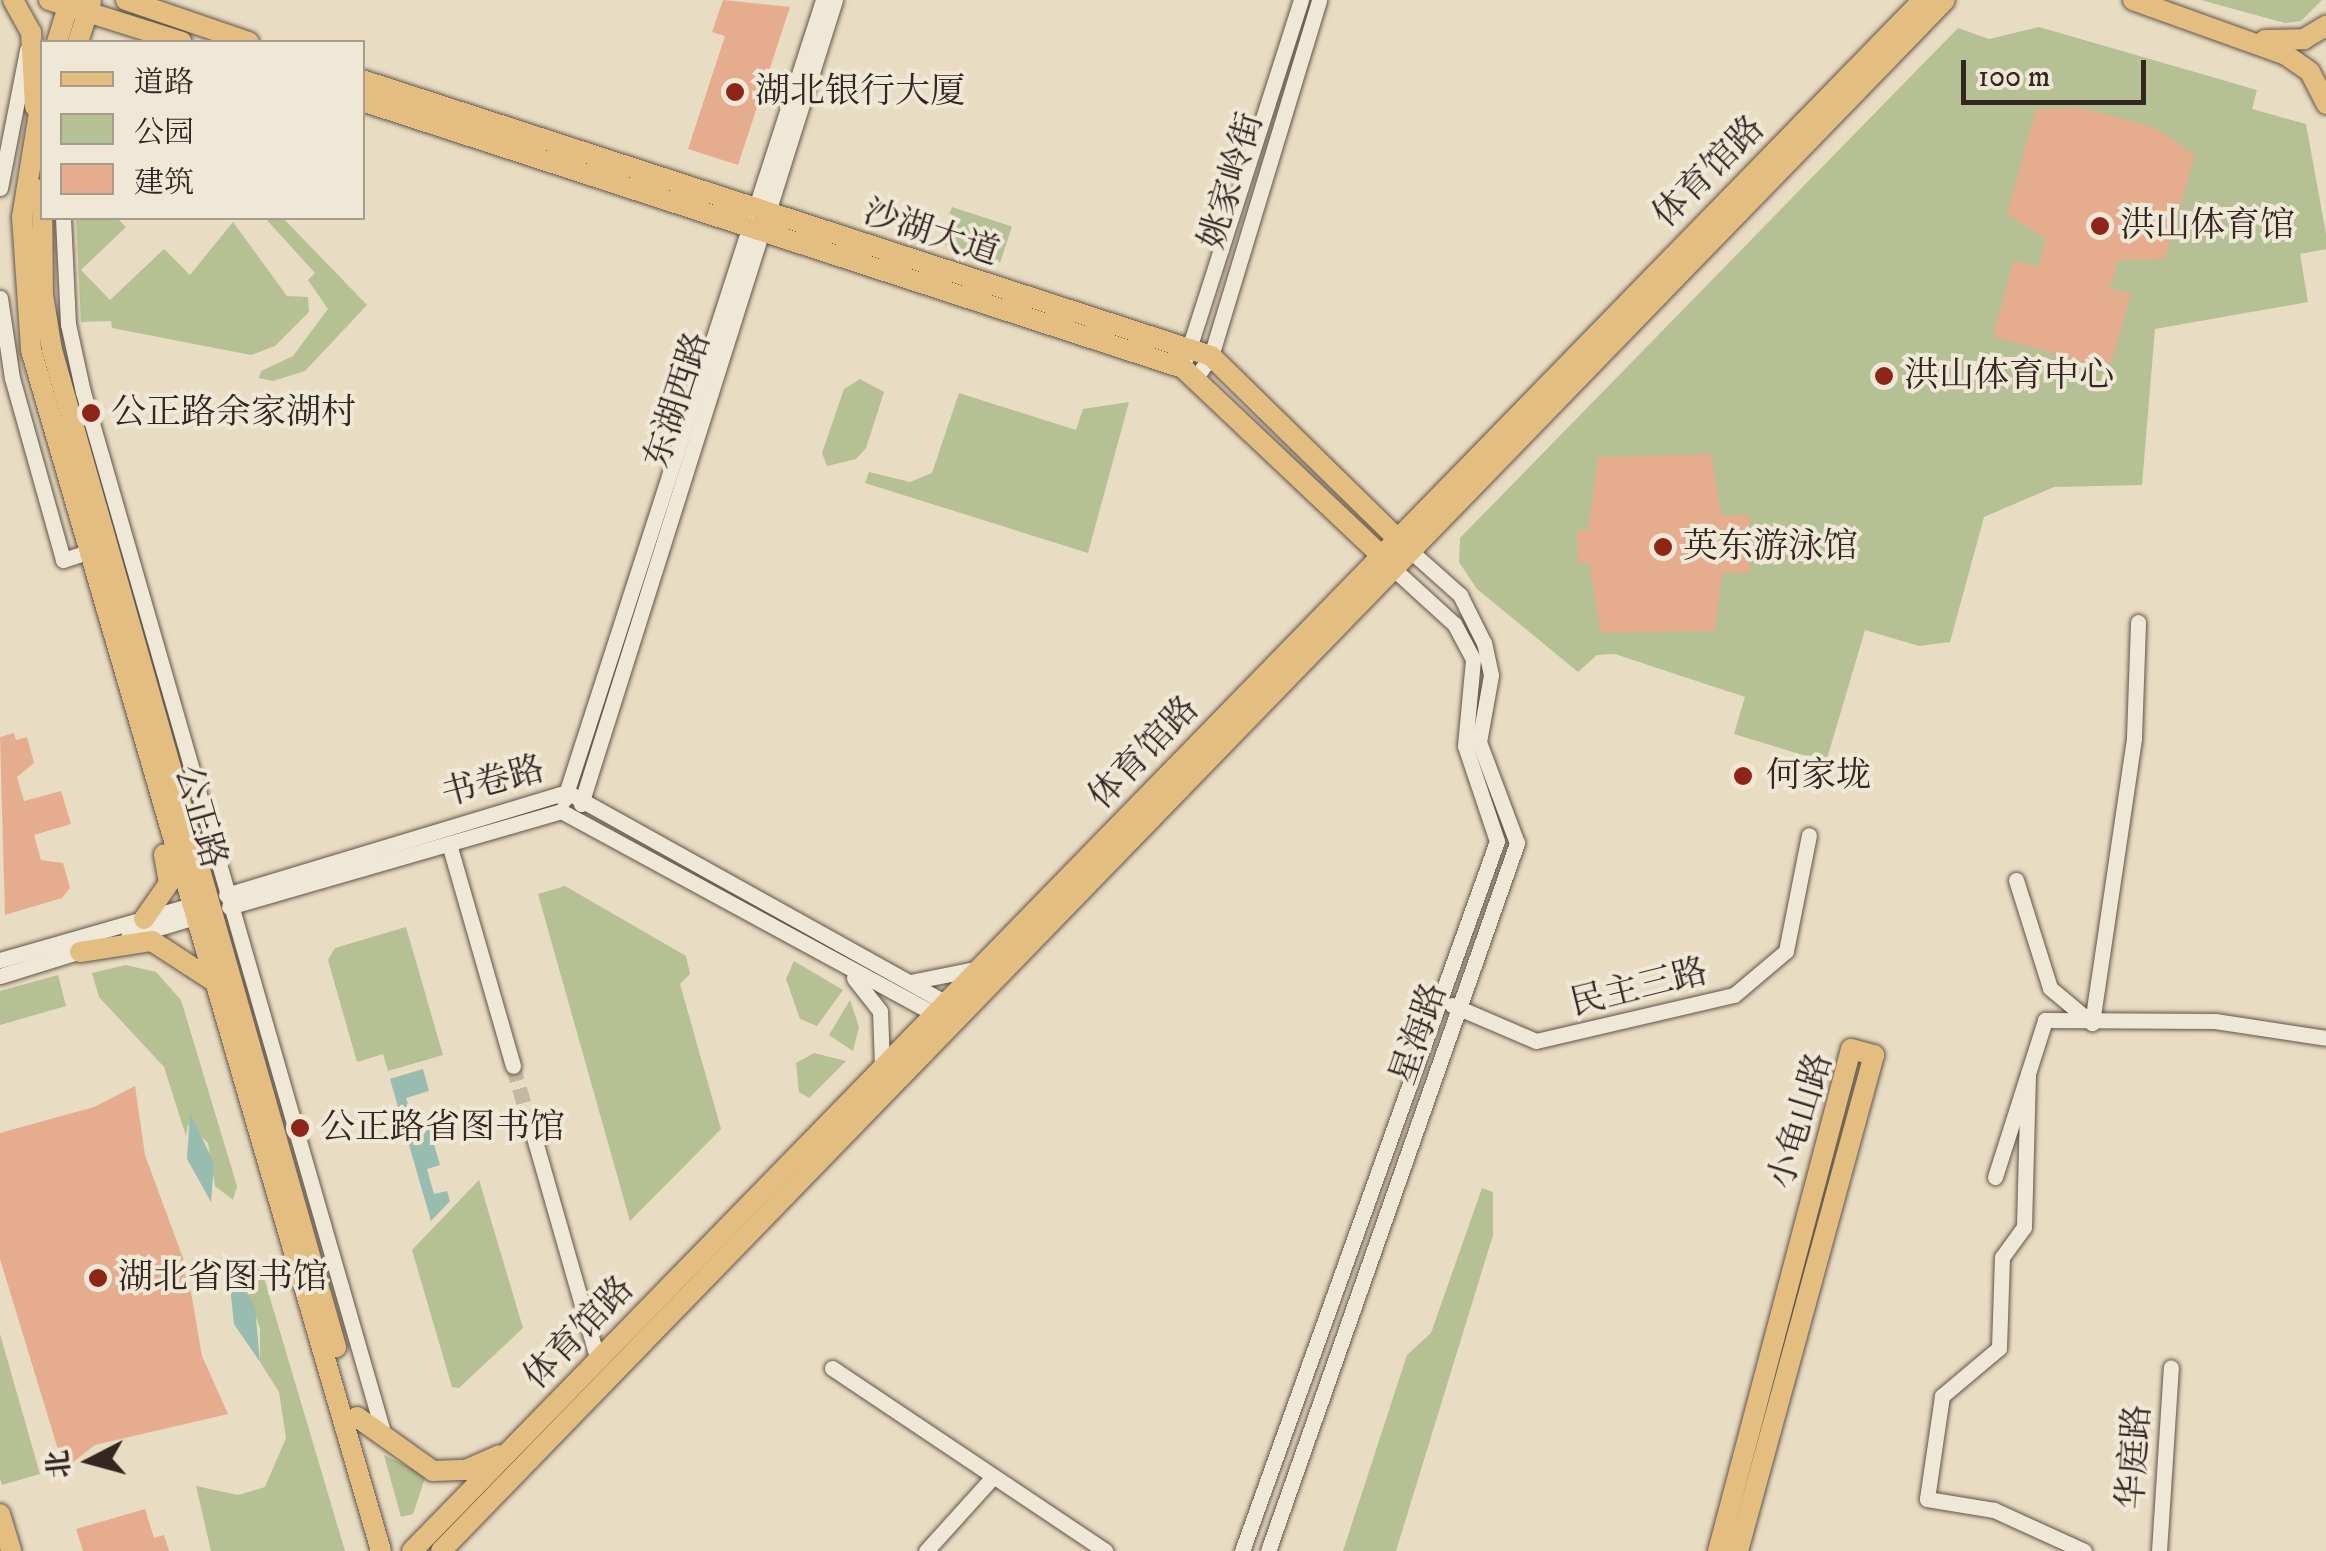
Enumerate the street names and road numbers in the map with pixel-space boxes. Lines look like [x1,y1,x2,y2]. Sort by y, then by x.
street label: 姚家岭街 [1191,108,1273,254]
street label: 体育馆路 [1645,108,1773,236]
street label: 沙湖大道 [858,191,1004,275]
street label: 东湖西路 [636,327,720,473]
street label: 体育馆路 [1080,688,1208,818]
street label: 书卷路 [437,748,549,816]
street label: 公正路 [165,761,235,873]
street label: 民主三路 [1566,951,1712,1025]
street label: 星海路 [1382,978,1456,1090]
street label: 小龟山路 [1760,1048,1842,1194]
street label: 体育馆路 [515,1268,643,1398]
street label: 华庭路 [2110,1403,2160,1511]

